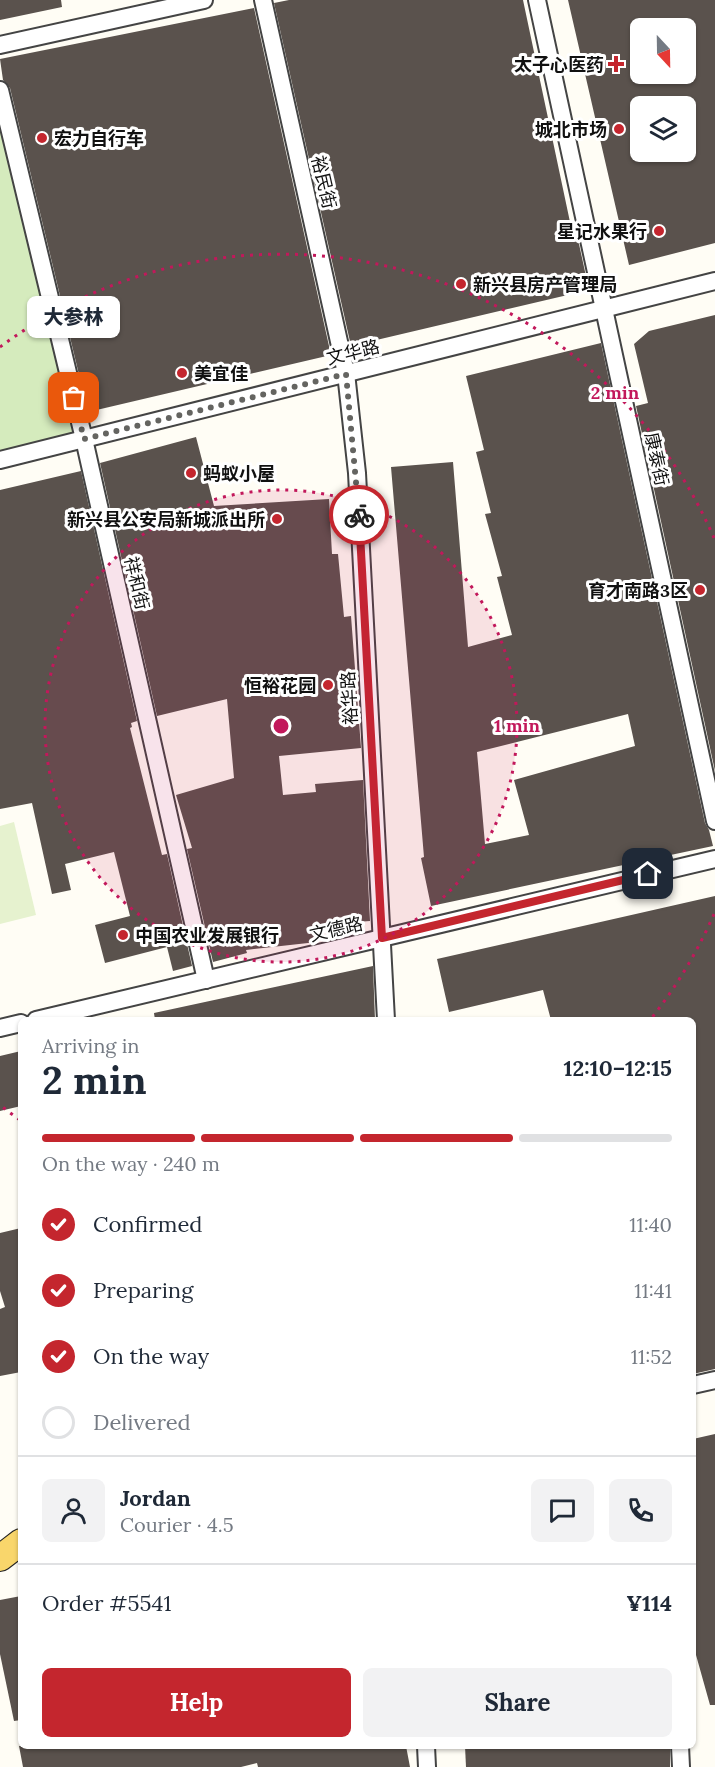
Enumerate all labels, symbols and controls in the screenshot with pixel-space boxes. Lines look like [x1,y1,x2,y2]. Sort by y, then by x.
north arrow [630,18,696,84]
map controls [630,18,696,162]
place label: 太子心医药 [514,53,604,76]
marker: 太子心医药 [609,57,623,71]
button: layers [630,96,696,162]
place label: 城北市场 [535,118,607,141]
marker: 城北市场 [612,122,626,136]
place label: 宏力自行车 [54,127,144,150]
marker: 宏力自行车 [35,131,49,145]
street label: 裕民街 [307,153,341,211]
place label: 星记水果行 [557,220,647,243]
marker: 星记水果行 [652,224,666,238]
place label: 新兴县房产管理局 [473,273,617,296]
marker: 新兴县房产管理局 [454,277,468,291]
callout: 大参林 [28,296,121,338]
text: 大参林 [44,304,104,329]
street label: 文华路 [324,334,382,370]
place label: 美宜佳 [194,362,248,385]
marker: 美宜佳 [175,366,189,380]
pin [48,372,99,423]
icon: bag [57,381,90,414]
text: 2 min [591,381,640,404]
street label: 康泰街 [640,430,674,488]
place label: 蚂蚁小屋 [203,462,275,485]
marker: 蚂蚁小屋 [184,466,198,480]
courier [329,485,389,545]
icon: bike [343,499,376,532]
place label: 新兴县公安局新城派出所 [67,508,265,531]
marker: 新兴县公安局新城派出所 [270,512,284,526]
street label: 祥和街 [120,554,154,612]
place label: 育才南路3区 [588,579,688,602]
marker: 育才南路3区 [693,583,707,597]
street label: 裕华路 [336,670,362,726]
place label: 恒裕花园 [244,674,316,697]
marker: 恒裕花园 [321,678,335,692]
text: 1 min [494,714,540,737]
centre of rings [271,716,291,736]
pin [622,848,673,899]
icon: home [631,857,664,890]
street label: 文德路 [307,912,365,946]
place label: 中国农业发展银行 [135,924,279,947]
marker: 中国农业发展银行 [116,928,130,942]
text: Arriving in [42,1033,139,1058]
text: 12:10–12:15 [564,1054,672,1082]
text: 2 min [42,1055,147,1105]
text: On the way · 240 m [42,1151,220,1176]
icon: check [42,1208,75,1241]
text: Confirmed [93,1210,202,1238]
text: 11:40 [629,1212,672,1237]
icon: check [42,1274,75,1307]
text: Preparing [93,1276,193,1304]
text: 11:41 [634,1278,672,1303]
icon: check [42,1340,75,1373]
text: On the way [93,1342,209,1370]
text: 11:52 [631,1344,672,1369]
text: Delivered [93,1408,191,1436]
button: person [42,1479,105,1542]
button: chat [531,1479,594,1542]
button: phone [609,1479,672,1542]
text: Jordan [120,1484,191,1512]
text: Courier · 4.5 [120,1512,234,1537]
text: Order #5541 [42,1589,171,1617]
text: ¥114 [626,1589,672,1617]
button: Help [42,1668,351,1737]
button: Share [363,1668,672,1737]

